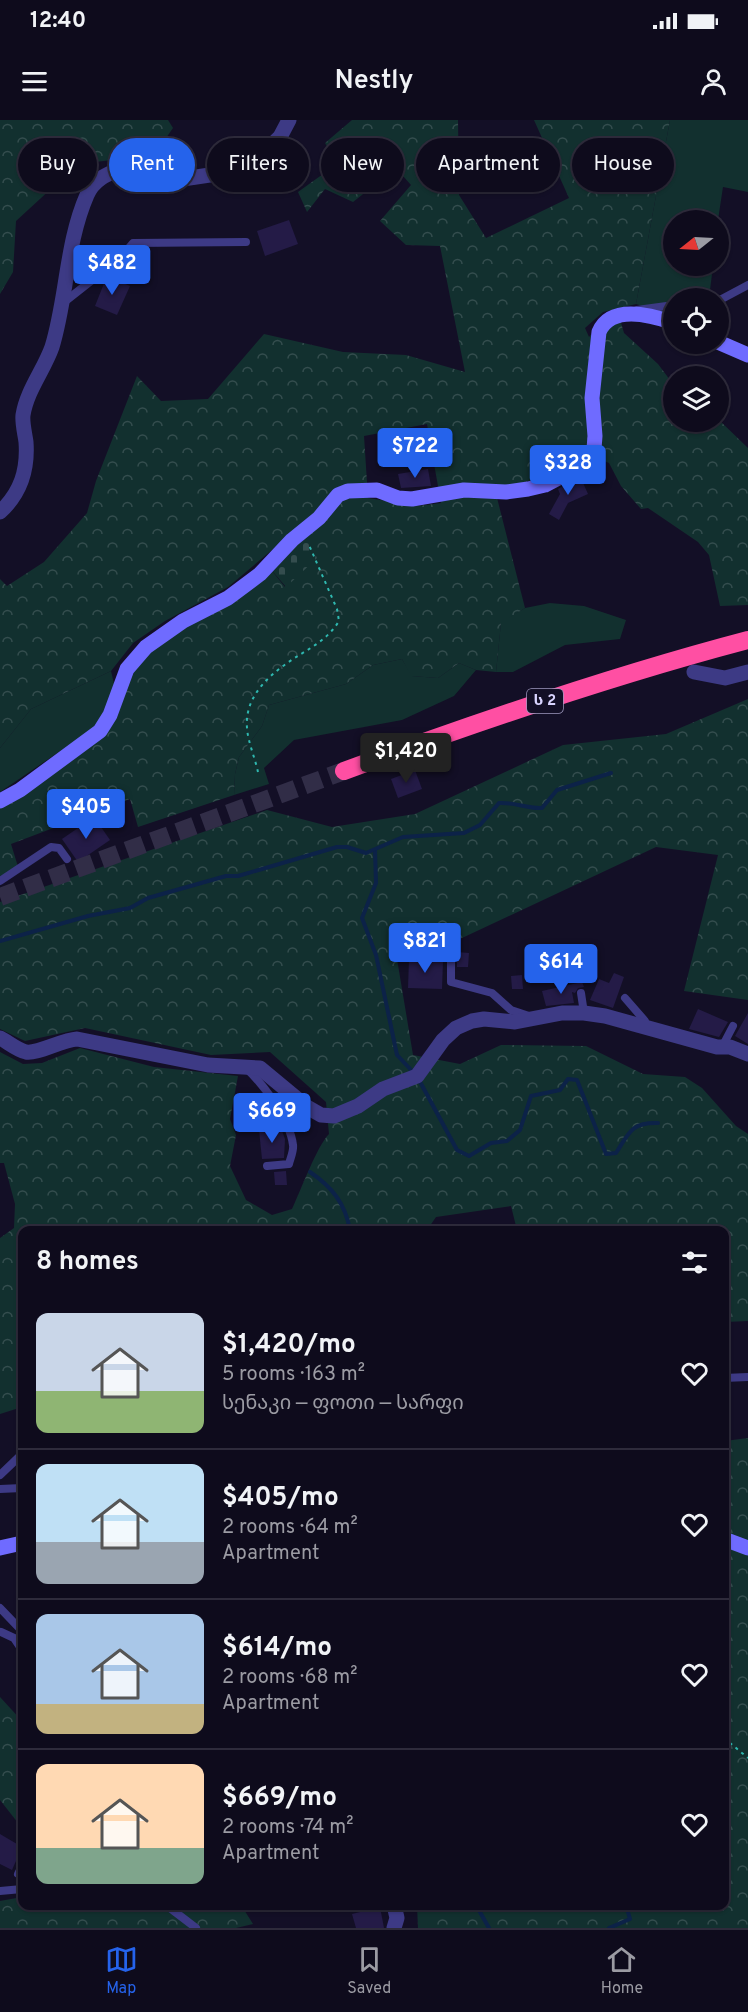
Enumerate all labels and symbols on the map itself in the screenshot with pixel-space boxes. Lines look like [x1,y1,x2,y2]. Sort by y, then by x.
north arrow [663,210,729,276]
pin: $482 [76,245,148,296]
pin: $722 [379,428,451,479]
pin: $328 [532,445,604,496]
road number: ს 2 [527,689,563,713]
pin: $1,420 [357,733,455,784]
pin: $405 [50,789,122,840]
pin: $821 [389,923,461,974]
pin: $614 [525,944,597,995]
pin: $669 [236,1093,308,1144]

